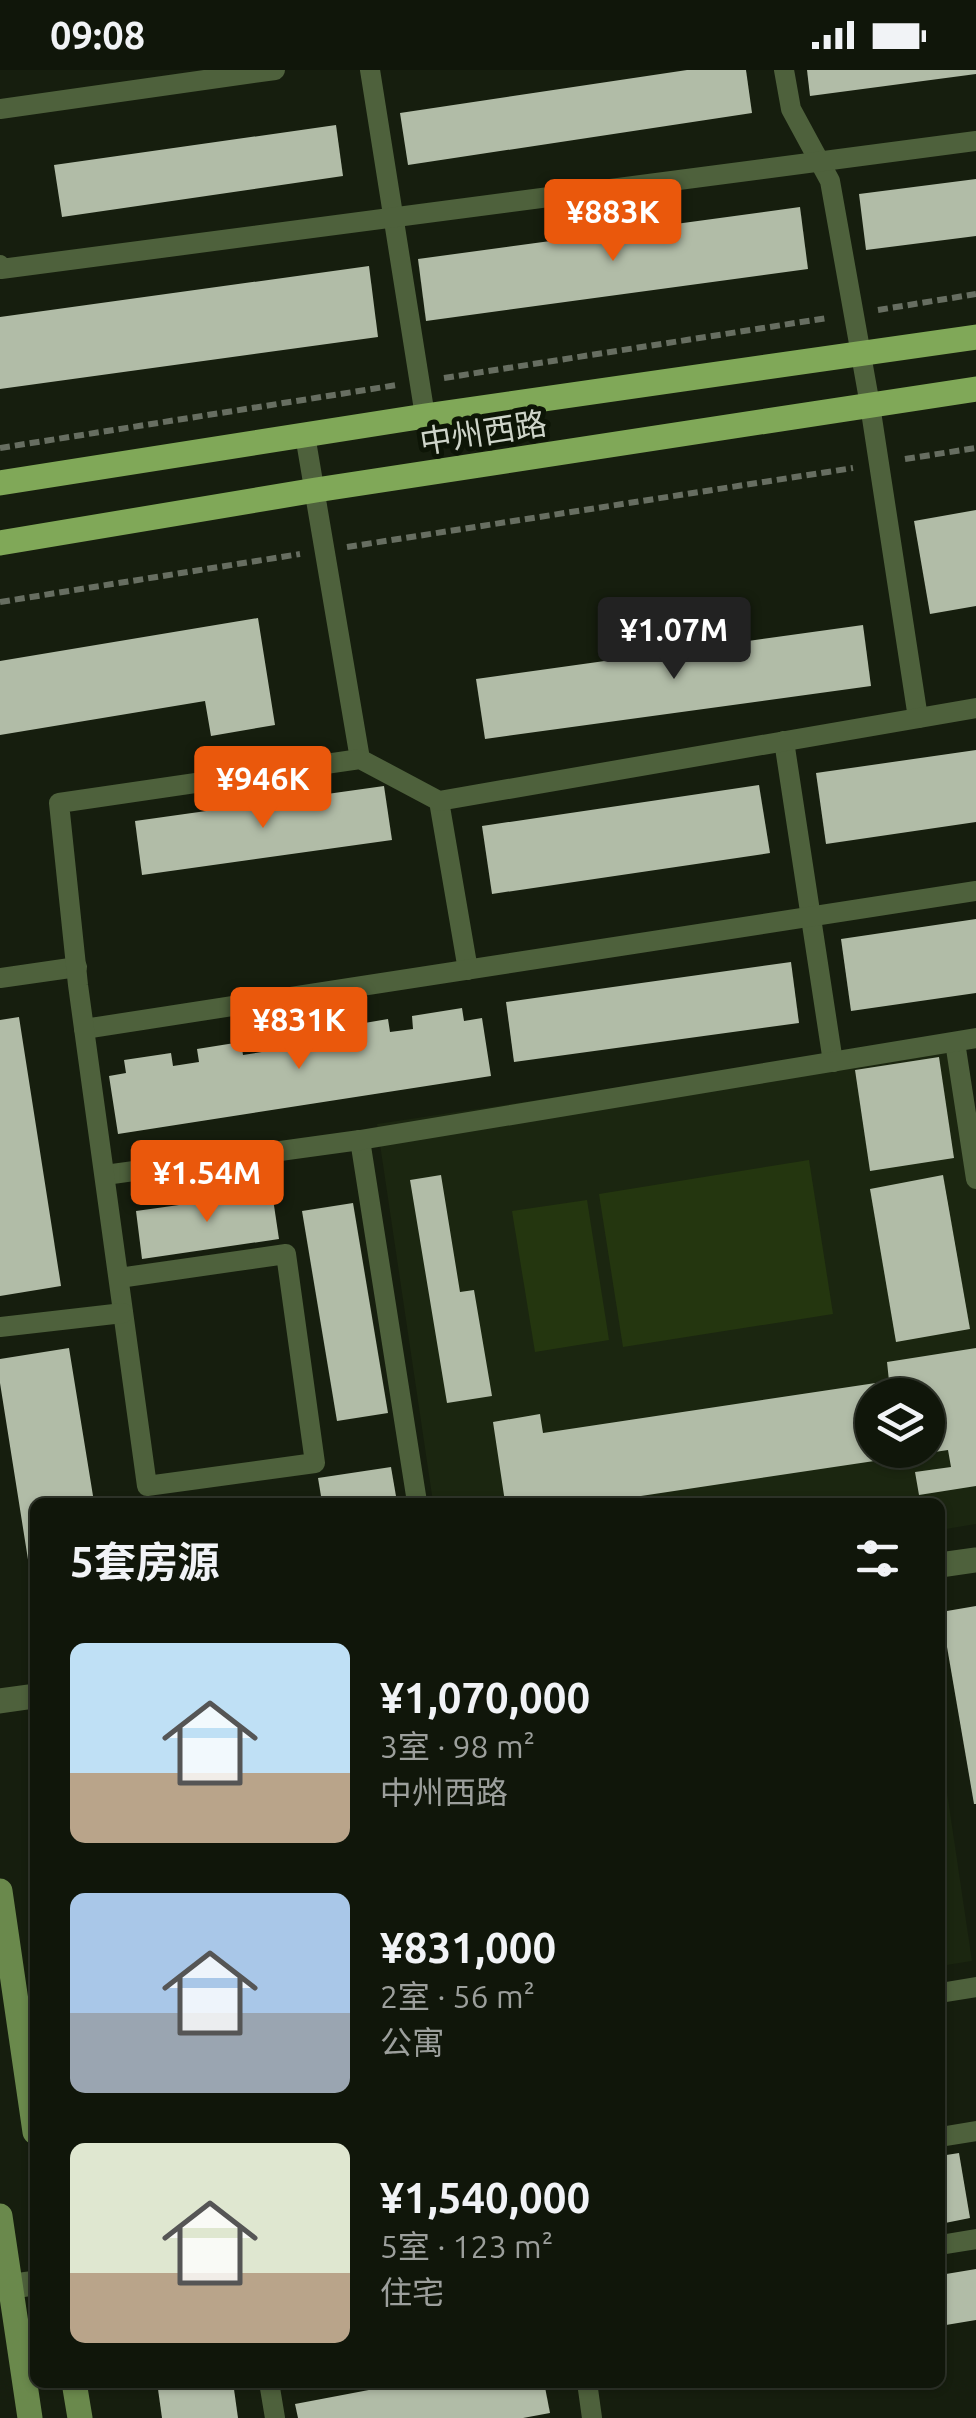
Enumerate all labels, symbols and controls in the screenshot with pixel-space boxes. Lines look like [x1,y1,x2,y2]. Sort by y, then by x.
text: 09:08 [50,14,145,56]
pin: ¥883K [543,179,683,264]
text: ¥883K [566,193,660,229]
street label: 中州西路 [417,404,549,460]
pin: ¥1.07M [593,597,755,682]
text: ¥1.07M [620,611,728,647]
pin: ¥946K [193,746,333,831]
text: ¥946K [216,760,310,796]
pin: ¥831K [229,987,369,1072]
text: ¥831K [252,1001,346,1037]
pin: ¥1.54M [126,1140,288,1225]
text: ¥1.54M [153,1154,261,1190]
map controls [855,1378,945,1468]
button: layers [855,1378,945,1468]
icon: filters [850,1531,905,1586]
text: 5套房源 [70,1538,220,1585]
text: ¥1,070,000 [380,1674,590,1721]
icon: home [150,1683,270,1803]
text: 3室 · 98 m² [380,1728,535,1764]
text: 中州西路 [380,1774,508,1810]
text: ¥831,000 [380,1924,556,1971]
icon: home [150,1933,270,2053]
text: 2室 · 56 m² [380,1978,535,2014]
text: 公寓 [380,2024,444,2060]
text: ¥1,540,000 [380,2174,590,2221]
icon: home [150,2183,270,2303]
text: 5室 · 123 m² [380,2228,553,2264]
text: 住宅 [380,2274,444,2310]

